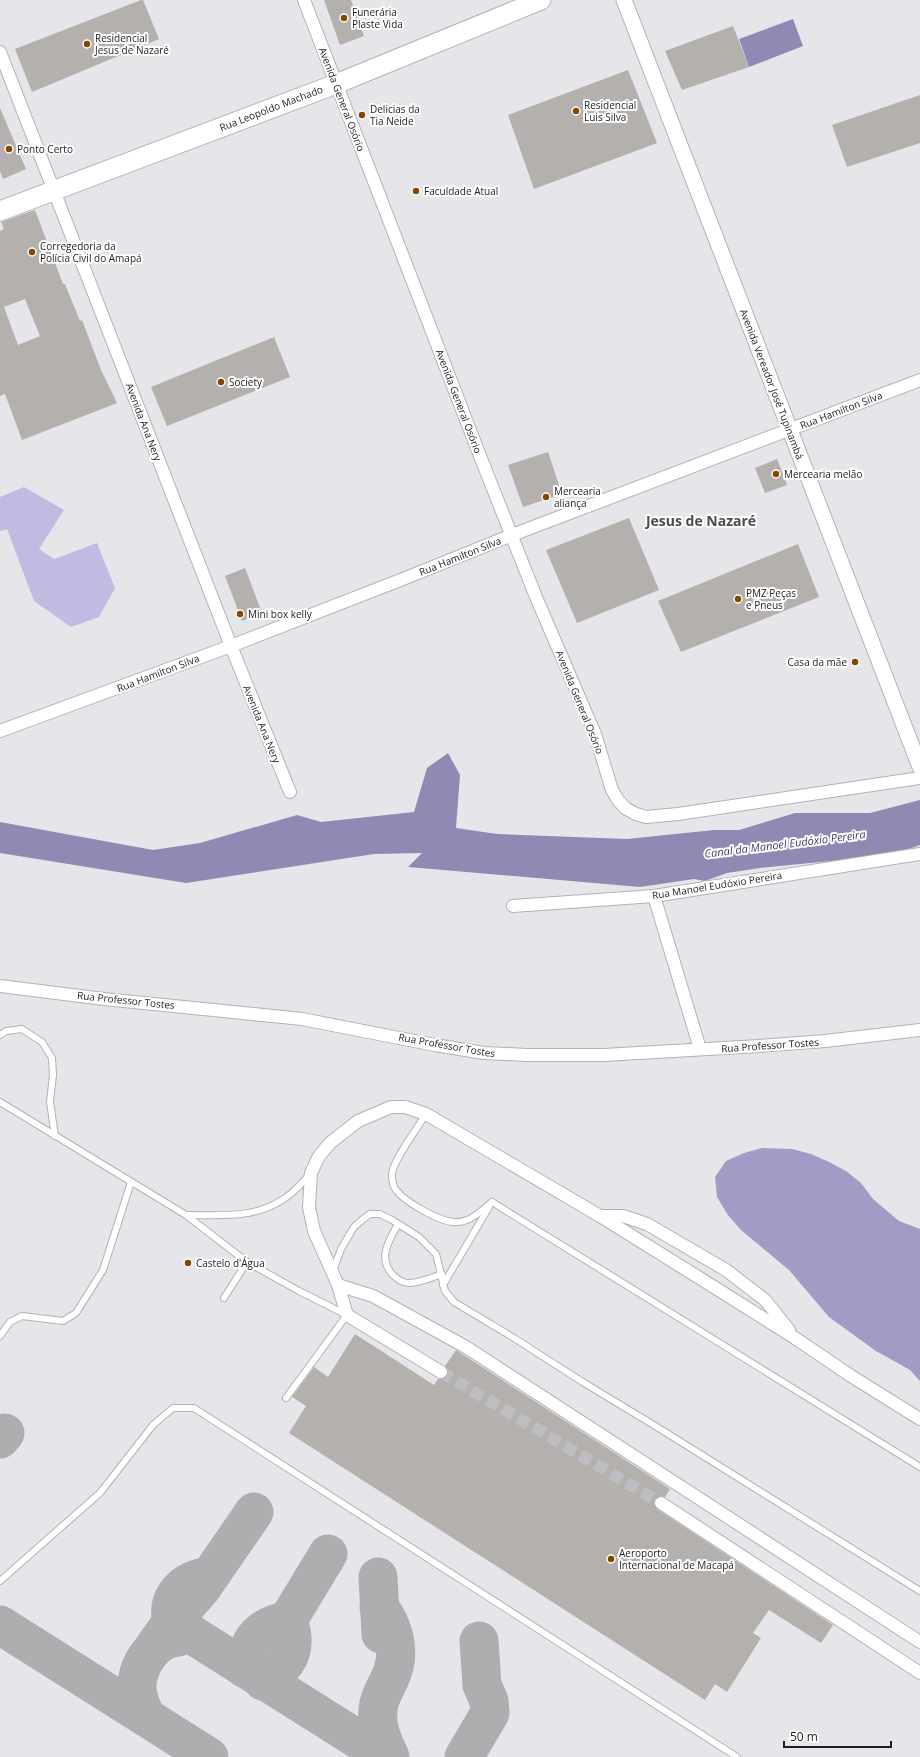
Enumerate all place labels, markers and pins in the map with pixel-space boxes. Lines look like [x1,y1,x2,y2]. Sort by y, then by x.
place label: Funerária Plaste Vida [352,5,403,31]
marker: Funerária Plaste Vida [339,13,349,23]
place label: Residencial Jesus de Nazaré [94,31,169,57]
marker: Residencial Jesus de Nazaré [82,39,92,49]
place label: Residencial Luis Silva [584,98,636,124]
place label: Delicias da Tia Neide [370,102,420,128]
marker: Residencial Luis Silva [571,106,581,116]
marker: Delicias da Tia Neide [357,110,367,120]
place label: Ponto Certo [17,142,73,156]
marker: Ponto Certo [4,144,14,154]
place label: Faculdade Atual [424,184,498,198]
marker: Faculdade Atual [411,186,421,196]
place label: Corregedoria da Polícia Civil do Amapá [40,239,142,265]
marker: Corregedoria da Polícia Civil do Amapá [27,247,37,257]
place label: Society [229,375,263,389]
marker: Society [216,377,226,387]
place label: Mercearia melão [784,467,862,481]
marker: Mercearia melão [771,469,781,479]
place label: Mercearia aliança [554,484,601,510]
marker: Mercearia aliança [541,492,551,502]
place label: PMZ Peças e Pneus [746,586,796,612]
marker: PMZ Peças e Pneus [733,594,743,604]
place label: Mini box kelly [248,607,313,621]
marker: Mini box kelly [235,609,245,619]
place label: Casa da mãe [788,655,847,669]
marker: Casa da mãe [850,657,860,667]
place label: Castelo d'Água [196,1256,265,1270]
marker: Castelo d'Água [183,1258,193,1268]
place label: Aeroporto Internacional de Macapá [619,1546,734,1572]
marker: Aeroporto Internacional de Macapá [606,1554,616,1564]

